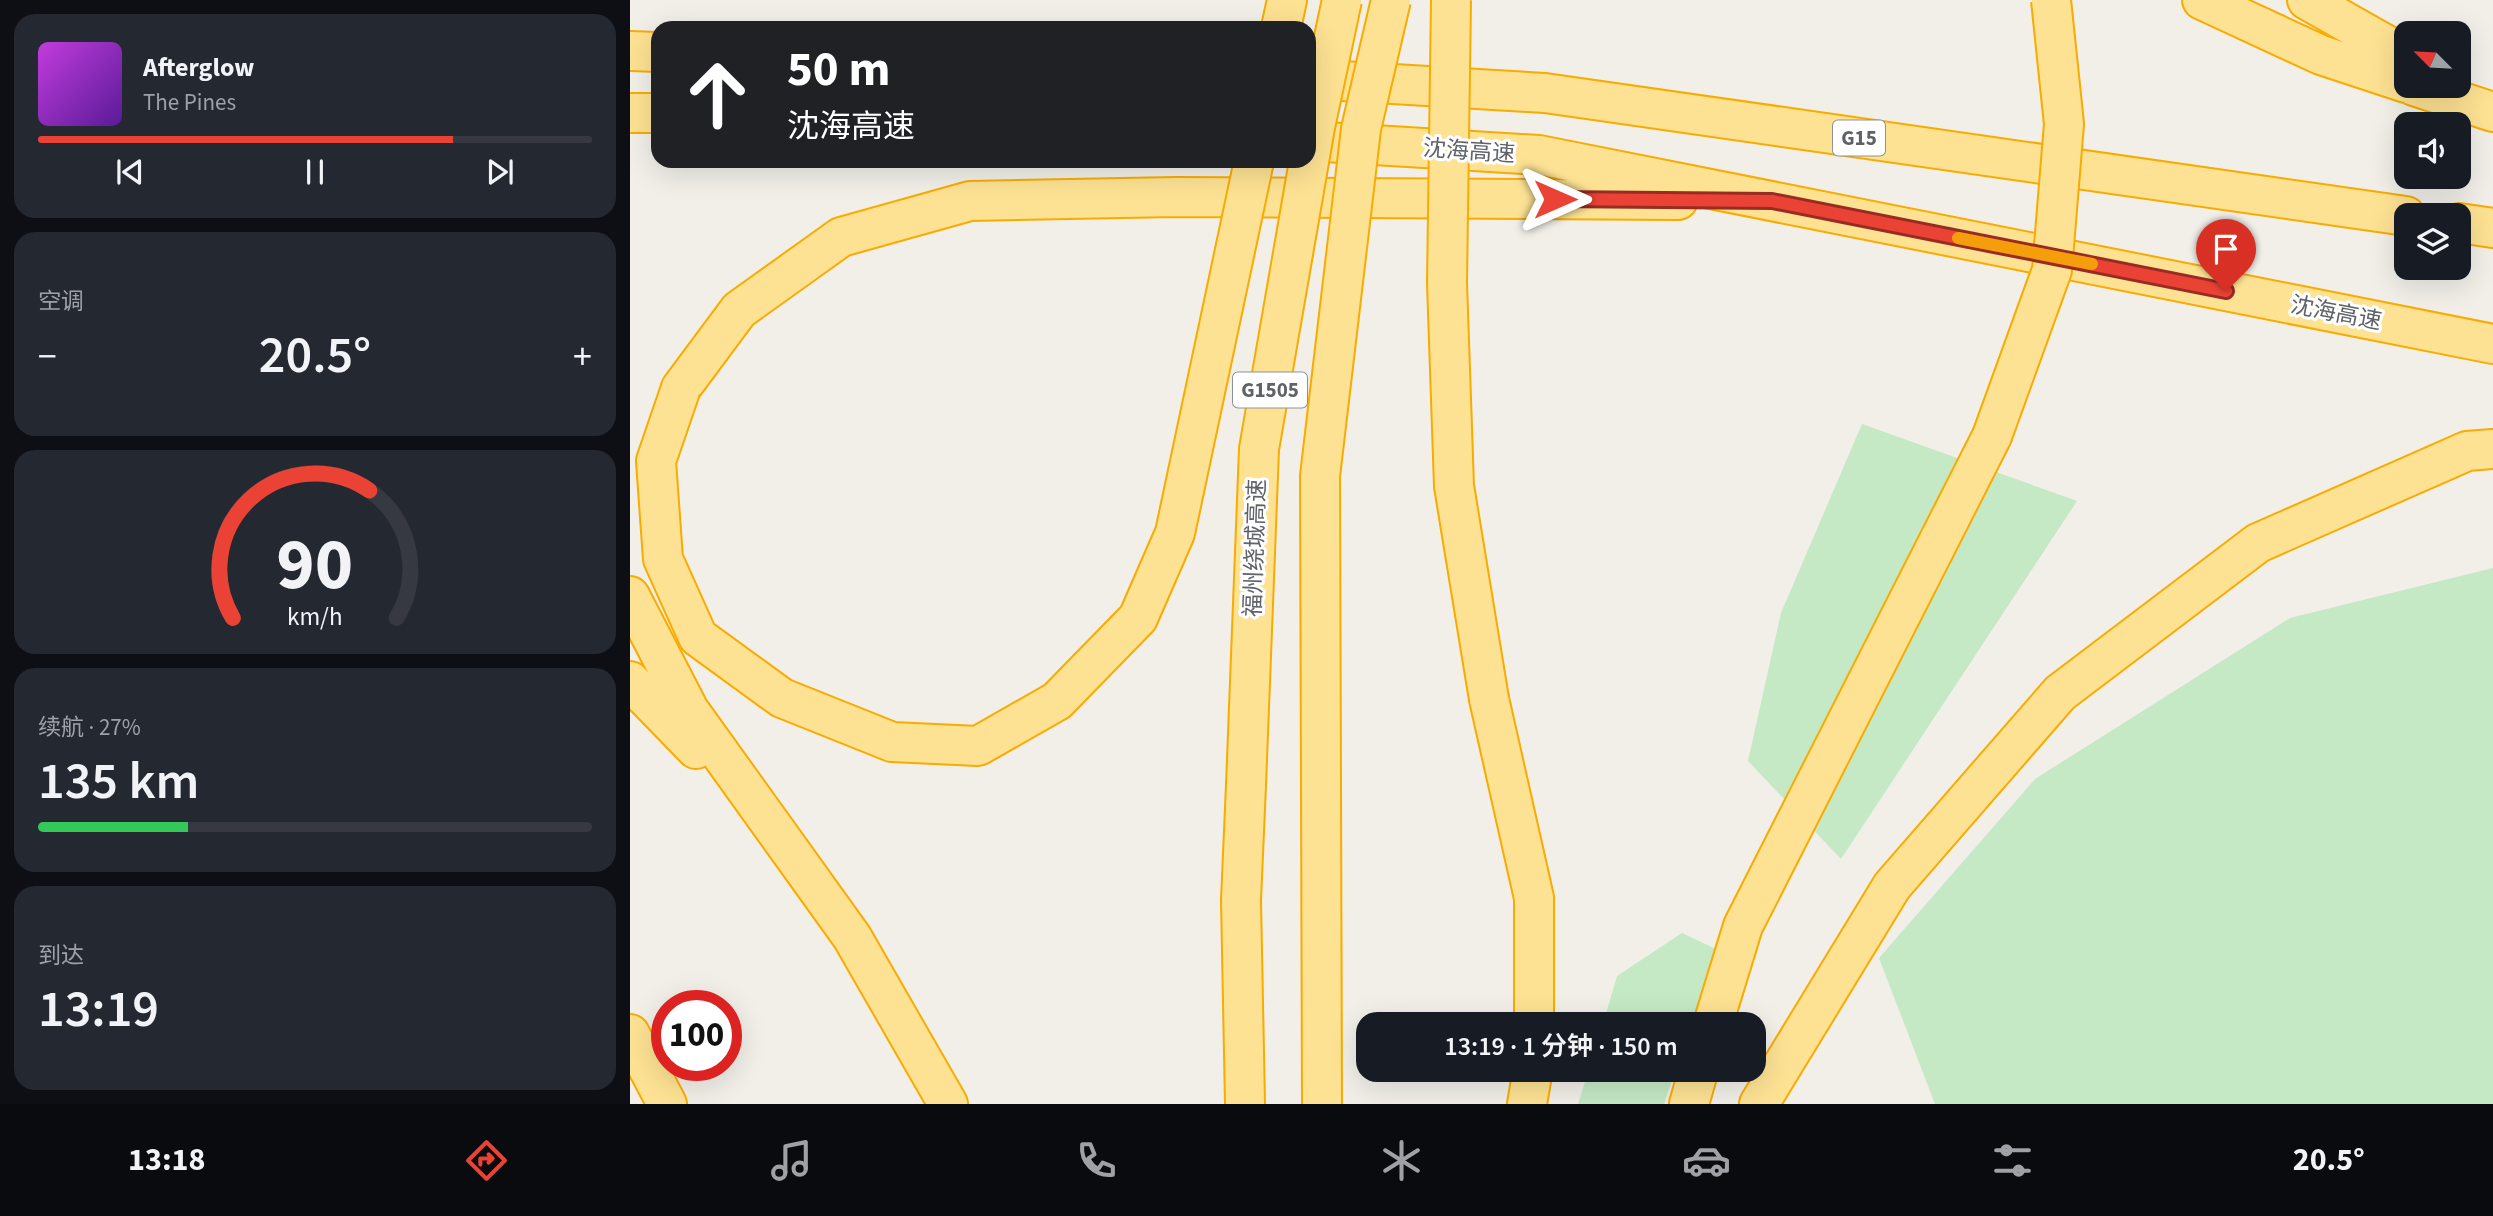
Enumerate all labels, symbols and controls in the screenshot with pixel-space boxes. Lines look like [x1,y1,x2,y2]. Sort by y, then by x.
north arrow [2394,21,2471,98]
map controls [2394,21,2471,280]
text: 50 m [787,35,891,105]
text: Afterglow [143,49,254,86]
icon: ahead [672,49,763,140]
text: The Pines [143,86,236,119]
text: 沈海高速 [787,104,915,150]
button: sound [2394,112,2471,189]
road number: G15 [1833,120,1885,156]
street label: 沈海高速 [1422,131,1516,171]
icon: previous [111,153,149,191]
icon: pause [296,153,334,191]
icon: next [481,153,519,191]
position arrow [1518,162,1592,236]
button: layers [2394,203,2471,280]
pin [2196,219,2256,291]
icon: arrive [2207,230,2245,268]
text: 空调 [38,285,84,318]
street label: 沈海高速 [2288,288,2384,338]
text: 20.5° [259,319,371,393]
text: − [38,330,57,384]
text: + [573,330,592,384]
road number: G1505 [1233,372,1307,408]
street label: 福州绕城高速 [1236,478,1274,618]
text: 90 [277,513,353,617]
text: km/h [287,599,343,635]
text: 续航 · 27% [38,711,141,744]
text: 135 km [38,745,199,819]
text: 到达 [38,939,84,972]
text: 13:19 [38,973,159,1047]
speed limit sign: 100 [651,990,742,1081]
text: 13:19 · 1 分钟 · 150 m [1444,1028,1678,1065]
icon: directions [462,1136,511,1185]
icon: music [767,1136,816,1185]
icon: phone [1072,1136,1121,1185]
icon: climate [1377,1136,1426,1185]
icon: car [1682,1136,1731,1185]
icon: filters [1988,1136,2037,1185]
text: 13:18 [128,1137,205,1183]
text: 20.5° [2293,1137,2365,1183]

